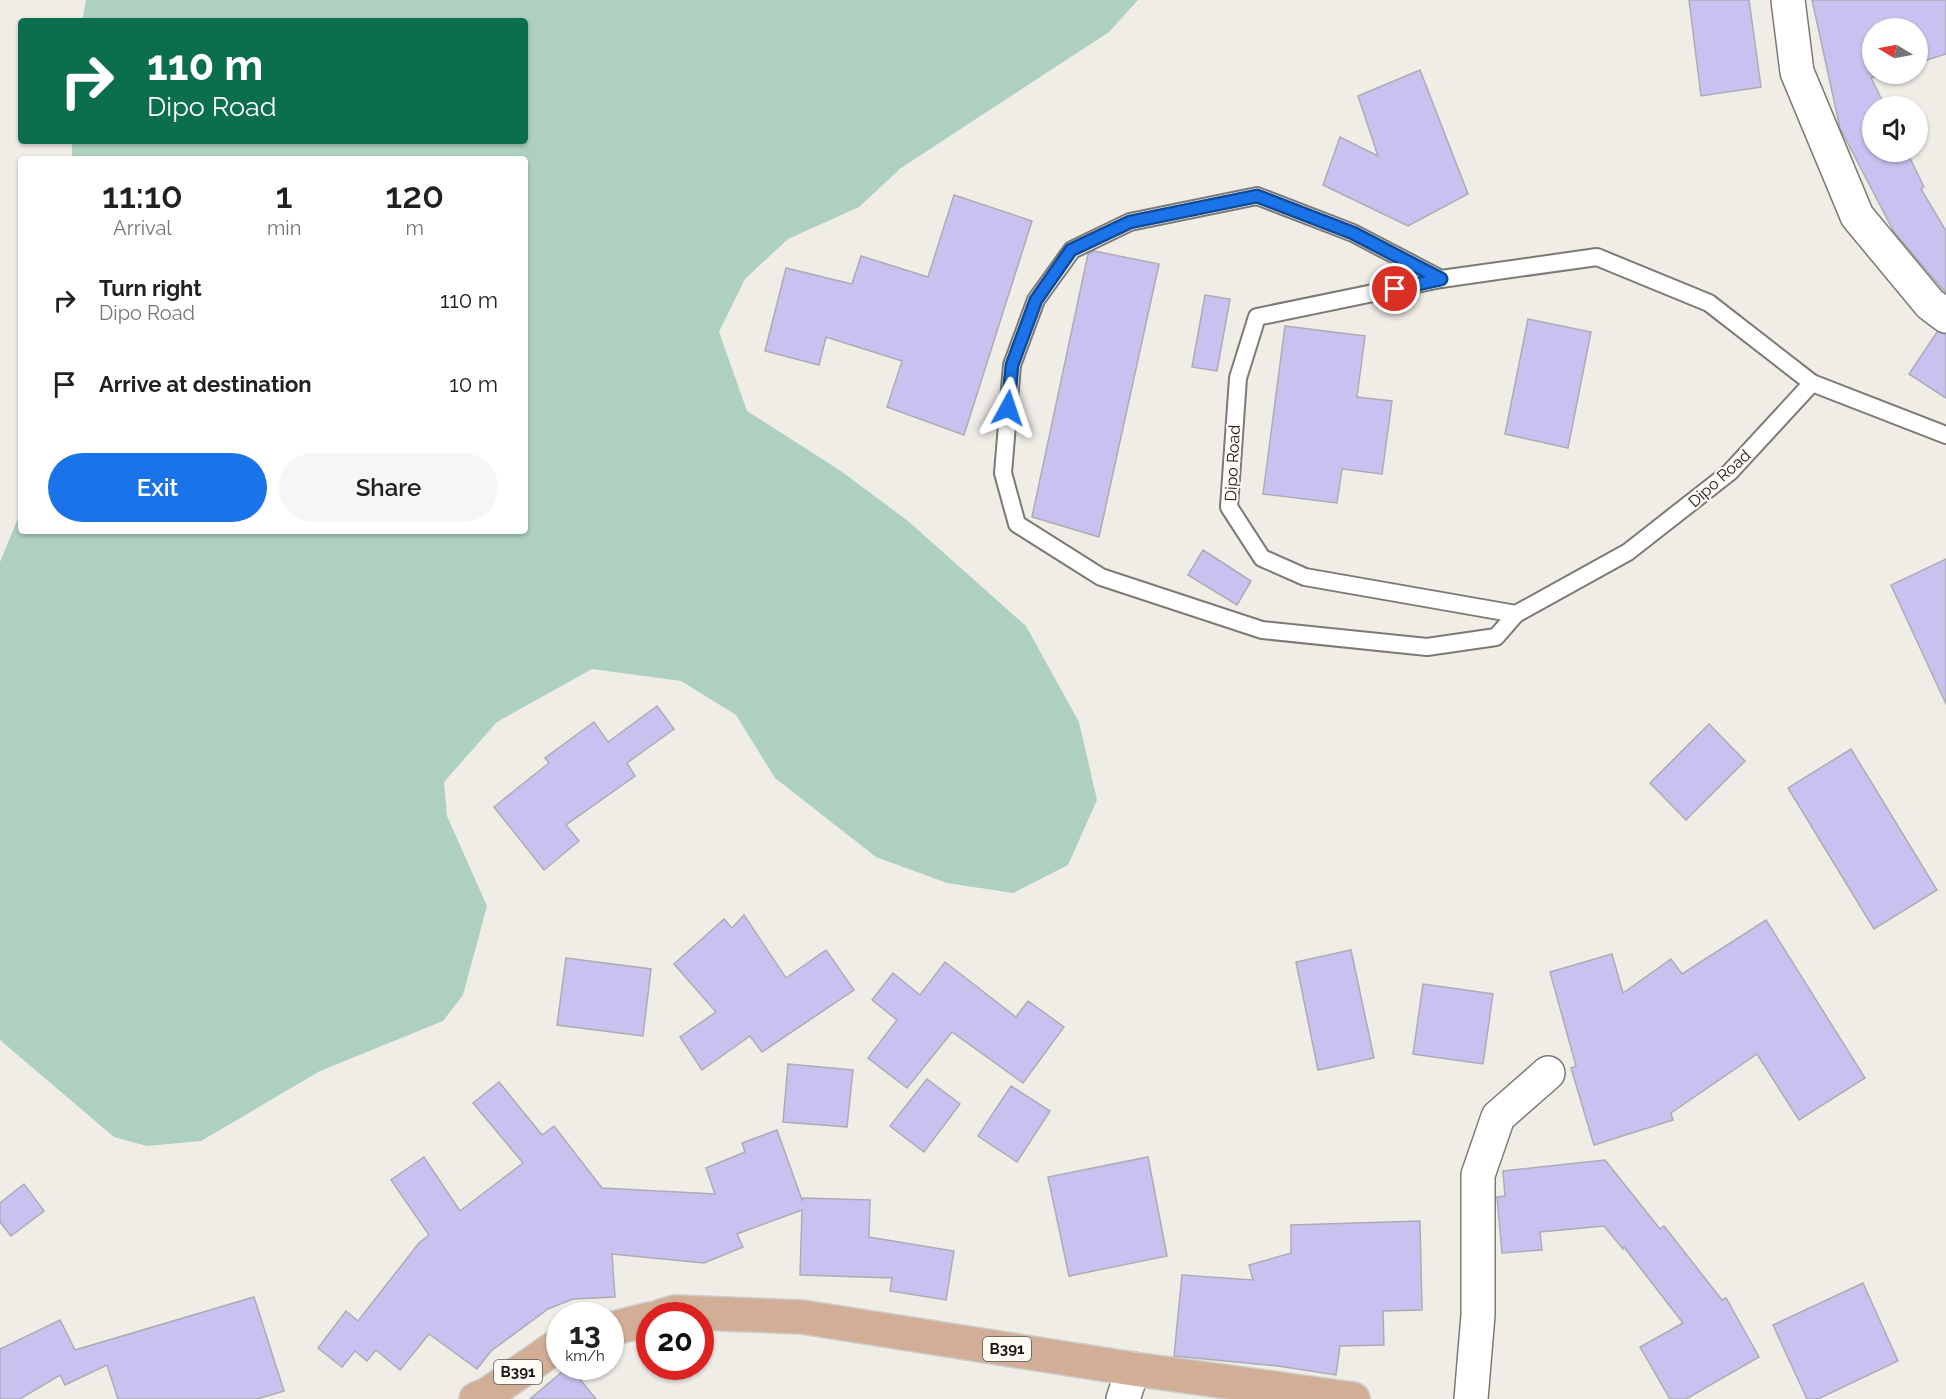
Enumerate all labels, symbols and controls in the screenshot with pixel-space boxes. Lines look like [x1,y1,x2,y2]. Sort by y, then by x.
north arrow [1862,18,1928,84]
map controls [1862,18,1928,162]
text: 110 m [147,41,263,90]
icon: right [48,42,126,120]
text: Dipo Road [147,91,277,122]
button: sound [1862,96,1928,162]
text: 11:10 [102,174,183,216]
text: 1 [276,174,293,216]
text: 120 [385,174,444,216]
text: Arrival [113,216,172,240]
text: min [267,216,301,240]
text: m [405,216,424,240]
pin [1369,263,1420,314]
icon: arrive [1378,272,1411,305]
text: Turn right [99,275,202,301]
icon: right [48,284,81,317]
text: 110 m [440,287,498,313]
text: Dipo Road [99,301,195,325]
icon: arrive [48,368,81,401]
text: Arrive at destination [99,371,312,397]
text: 10 m [449,371,498,397]
position arrow [976,376,1040,440]
street label: Dipo Road [1221,424,1244,502]
street label: Dipo Road [1684,446,1754,511]
button: Exit [48,453,267,522]
button: Share [279,453,498,522]
speed limit sign: 20 [636,1302,714,1380]
text: 13 [569,1316,601,1351]
road number: B391 [983,1337,1031,1361]
text: km/h [565,1347,605,1365]
road number: B391 [494,1360,542,1384]

